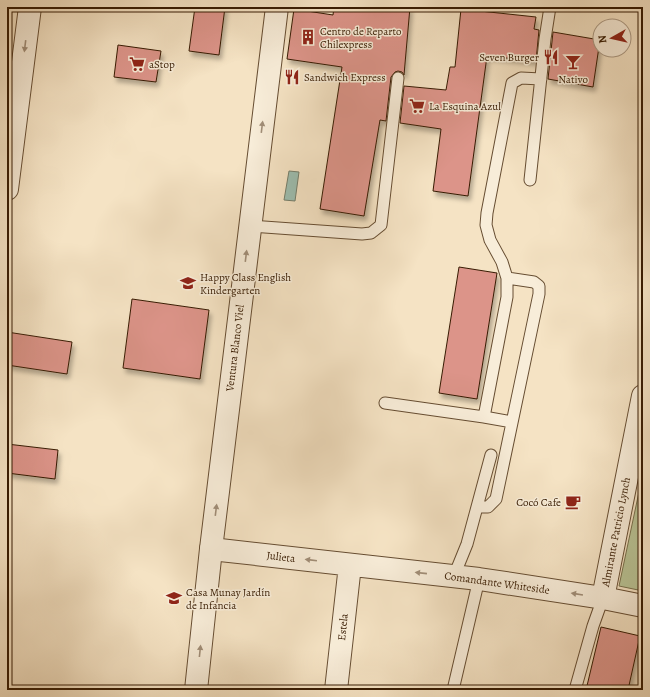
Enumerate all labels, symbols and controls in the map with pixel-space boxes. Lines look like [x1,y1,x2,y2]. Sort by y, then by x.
north arrow [592,18,632,58]
place label: Centro de Reparto Chilexpress [320,24,402,52]
building icon: Centro de Reparto Chilexpress [299,28,317,46]
text: N [595,34,611,44]
one-way arrow [22,40,28,52]
restaurant icon: Seven Burger [542,48,560,66]
place label: Seven Burger [479,50,539,65]
bar icon: Nativo [564,53,582,71]
supermarket icon: aStop [128,55,146,73]
place label: aStop [149,57,175,72]
restaurant icon: Sandwich Express [283,68,301,86]
place label: Sandwich Express [304,70,386,85]
place label: Nativo [558,72,588,87]
supermarket icon: La Esquina Azul [408,97,426,115]
place label: La Esquina Azul [429,99,501,114]
one-way arrow [259,121,265,133]
one-way arrow [243,250,250,262]
place label: Happy Class English Kindergarten [200,270,291,298]
school or university icon: Happy Class English Kindergarten [179,274,197,292]
street label: Ventura Blanco Viel [222,303,248,393]
street label: Almirante Patricio Lynch [598,476,634,589]
cafe icon: Cocó Cafe [564,493,582,511]
place label: Cocó Cafe [516,495,561,510]
one-way arrow [213,504,219,516]
street label: Julieta [266,548,297,566]
one-way arrow [305,557,317,564]
street label: Comandante Whiteside [443,568,551,598]
one-way arrow [415,569,427,576]
place label: Casa Munay Jardín de Infancia [186,585,270,613]
school or university icon: Casa Munay Jardín de Infancia [165,589,183,607]
one-way arrow [571,591,583,597]
street label: Estela [334,612,352,641]
one-way arrow [197,645,203,657]

